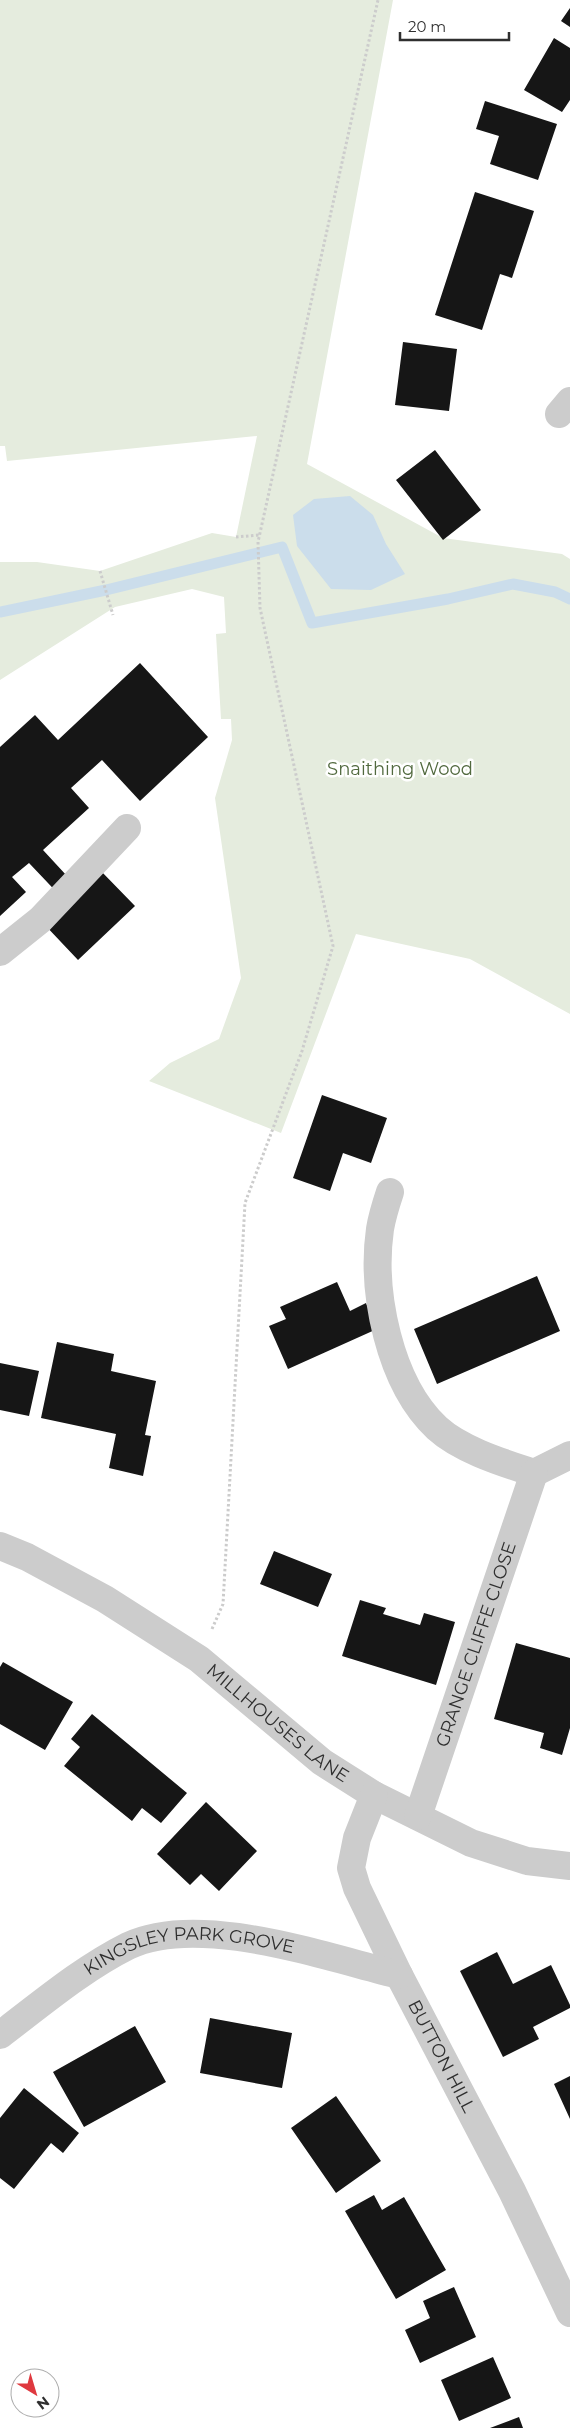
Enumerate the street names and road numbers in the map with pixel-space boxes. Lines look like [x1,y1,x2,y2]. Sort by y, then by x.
street label: GRANGE CLIFFE CLOSE [431,1539,521,1750]
street label: MILLHOUSES LANE [202,1659,353,1787]
street label: KINGSLEY PARK GROVE [80,1923,297,1980]
street label: BUTTON HILL [403,1996,480,2117]

